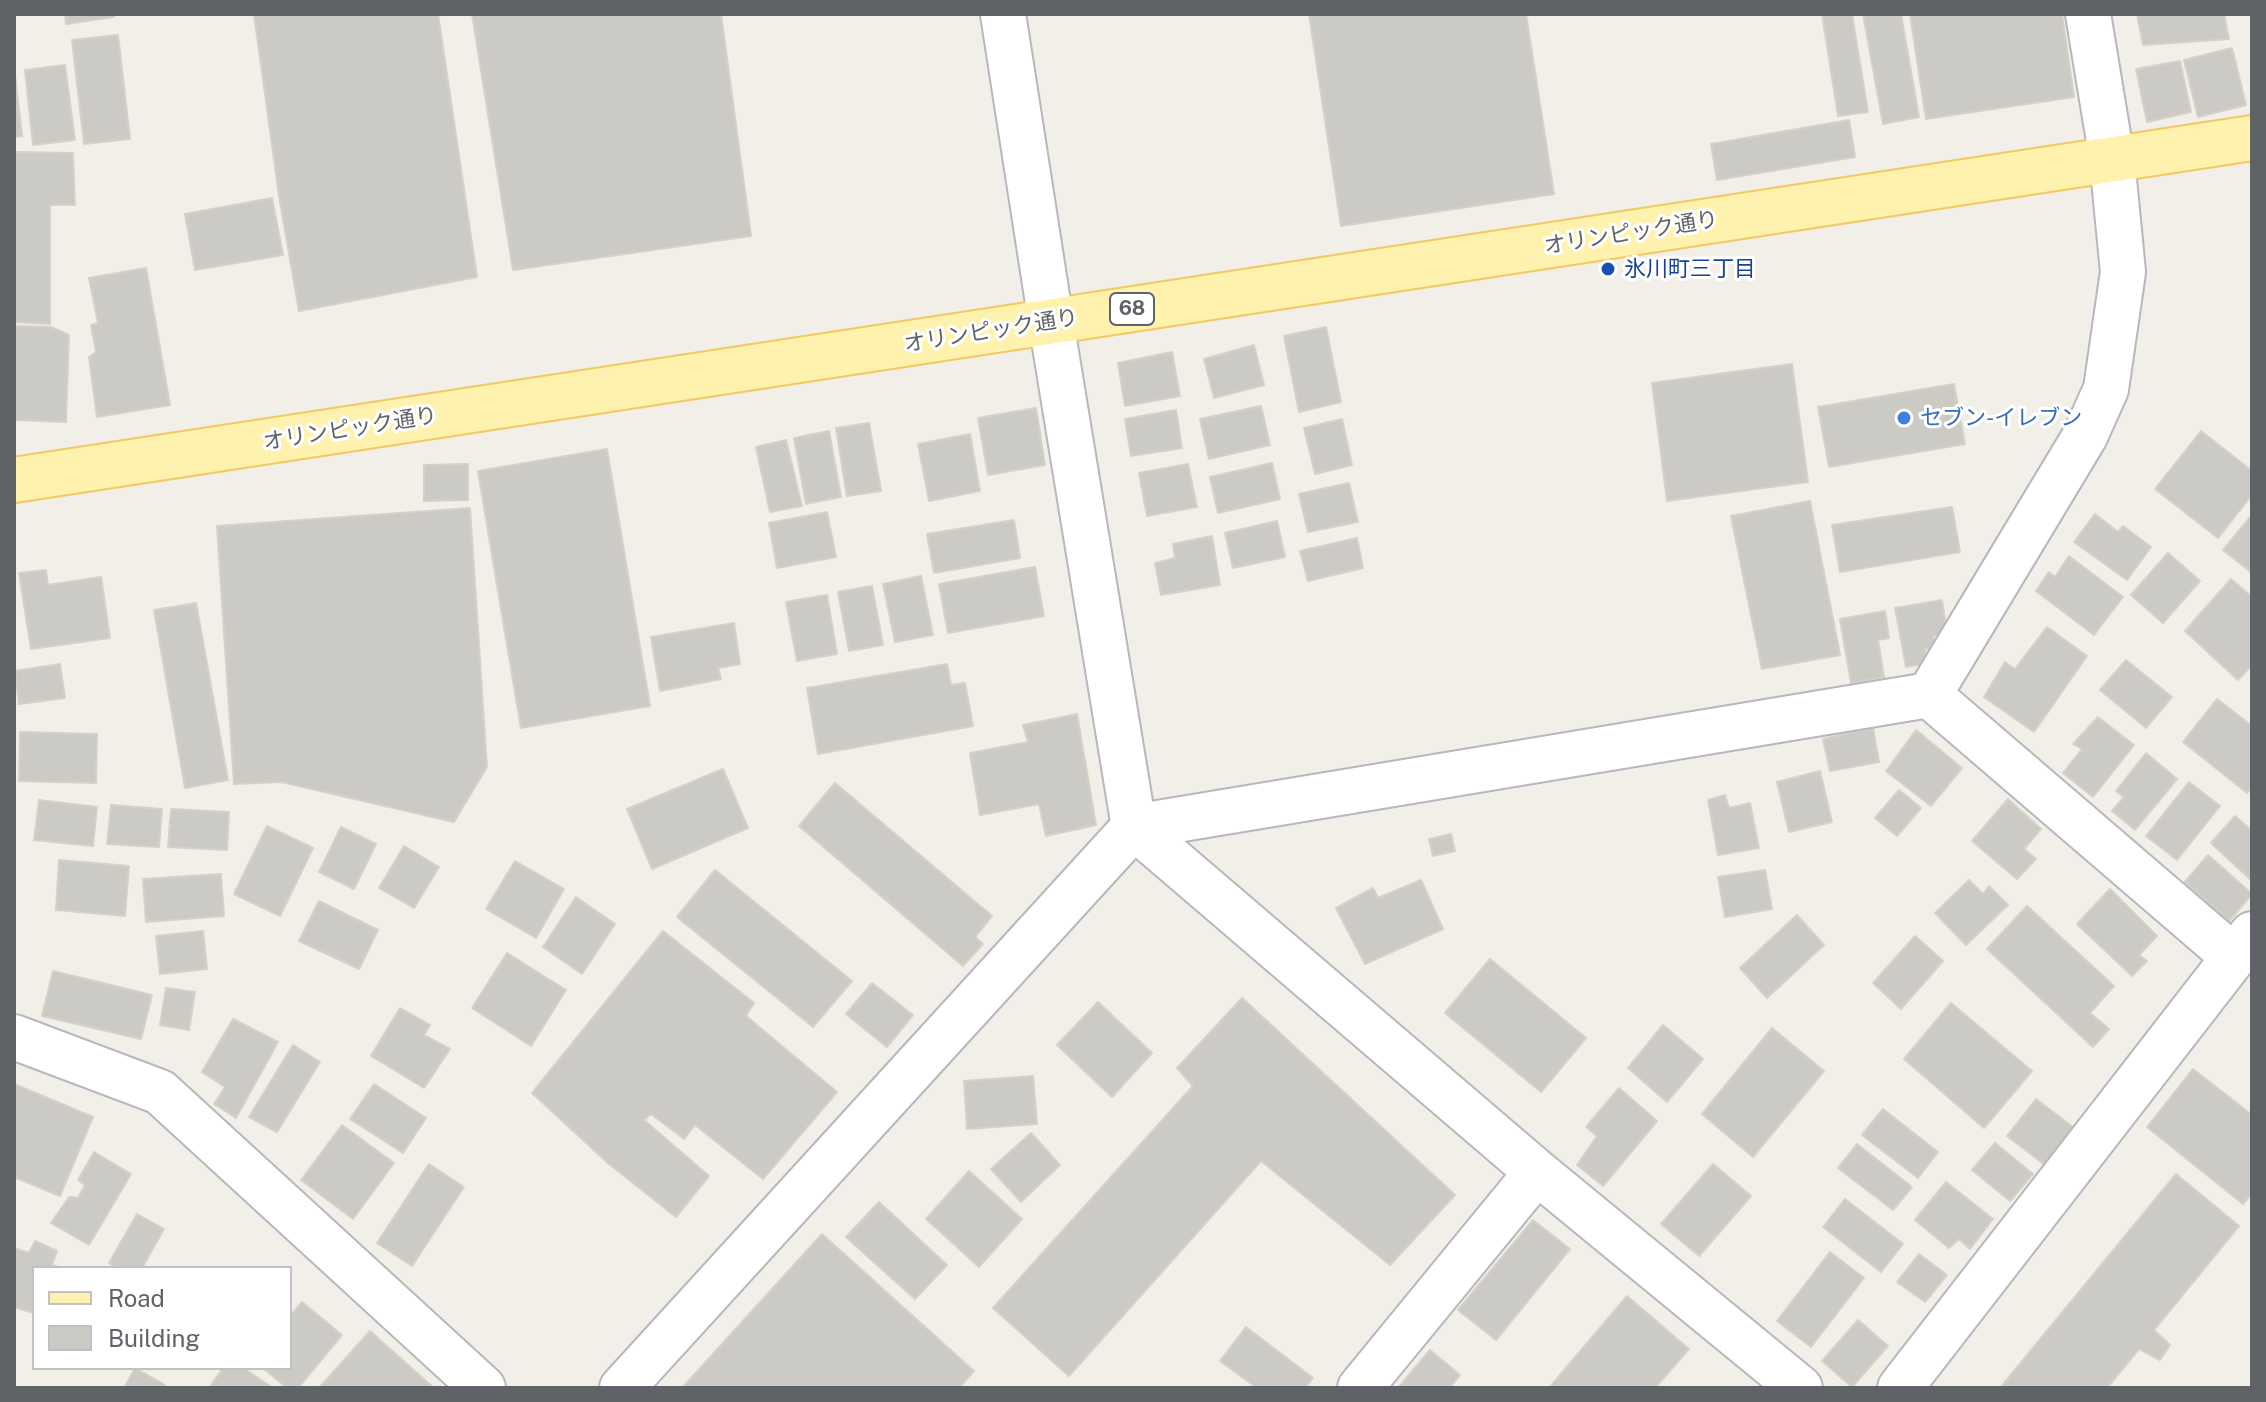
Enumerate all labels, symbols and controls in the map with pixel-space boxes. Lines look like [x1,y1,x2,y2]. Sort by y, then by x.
street label: オリンピック通り [1542,206,1720,260]
place label: 氷川町三丁目 [1624,256,1756,282]
marker: 氷川町三丁目 [1599,260,1617,278]
road number: 68 [1110,293,1154,325]
street label: オリンピック通り [902,304,1080,358]
street label: オリンピック通り [261,402,439,456]
place label: セブン-イレブン [1920,405,2082,431]
marker: セブン-イレブン [1895,409,1913,427]
legend [32,1266,292,1370]
text: Road [108,1284,165,1312]
text: Building [108,1324,200,1352]

